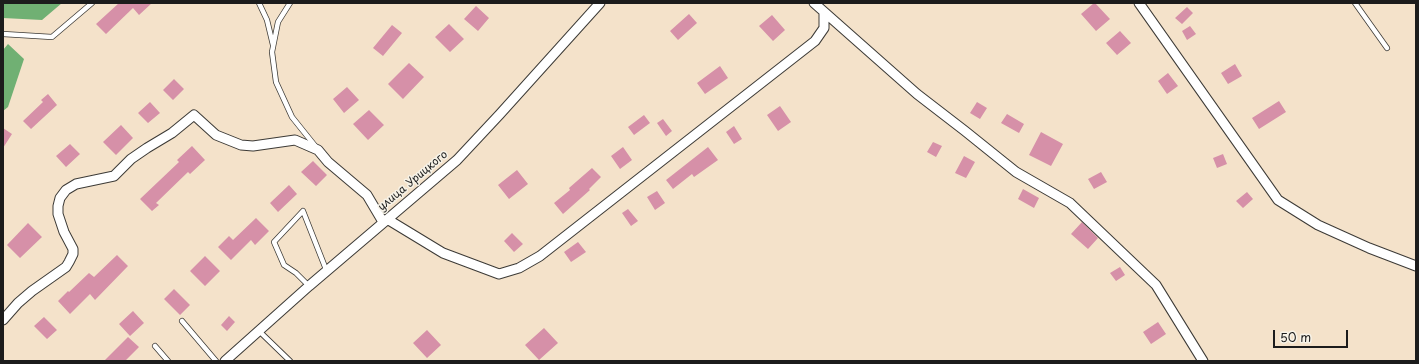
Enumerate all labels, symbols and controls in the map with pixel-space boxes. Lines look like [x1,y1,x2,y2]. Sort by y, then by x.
street label: улица Урицкого [376,148,450,214]
scale bar [1275,322,1350,348]
text: 50 m [1280,328,1311,346]

